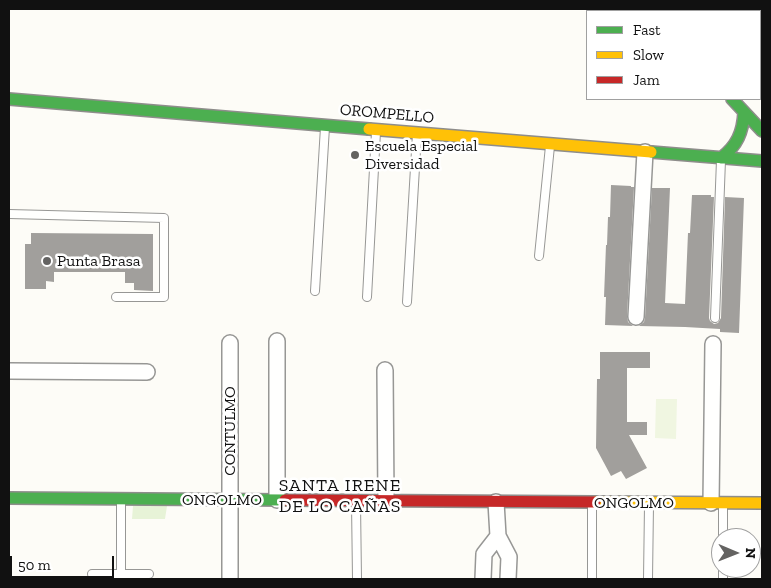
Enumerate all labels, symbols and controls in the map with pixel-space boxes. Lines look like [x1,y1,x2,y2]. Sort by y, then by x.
legend [586,10,761,100]
text: Fast [633,21,661,39]
text: Slow [633,46,664,64]
text: Jam [633,71,660,89]
street label: OROMPELLO [339,100,435,128]
place label: Escuela Especial Diversidad [365,136,478,174]
marker: Escuela Especial Diversidad [349,149,361,161]
place label: Punta Brasa [57,251,140,271]
marker: Punta Brasa [41,255,53,267]
street label: CONTULMO [220,386,240,476]
district label: SANTA IRENE DE LO CAÑAS [277,475,403,518]
street label: ONGOLMO [182,490,262,510]
street label: ONGOLMO [594,493,674,513]
north arrow [711,528,761,578]
scale bar [12,546,116,578]
text: N [742,548,759,559]
text: 50 m [18,556,51,574]

